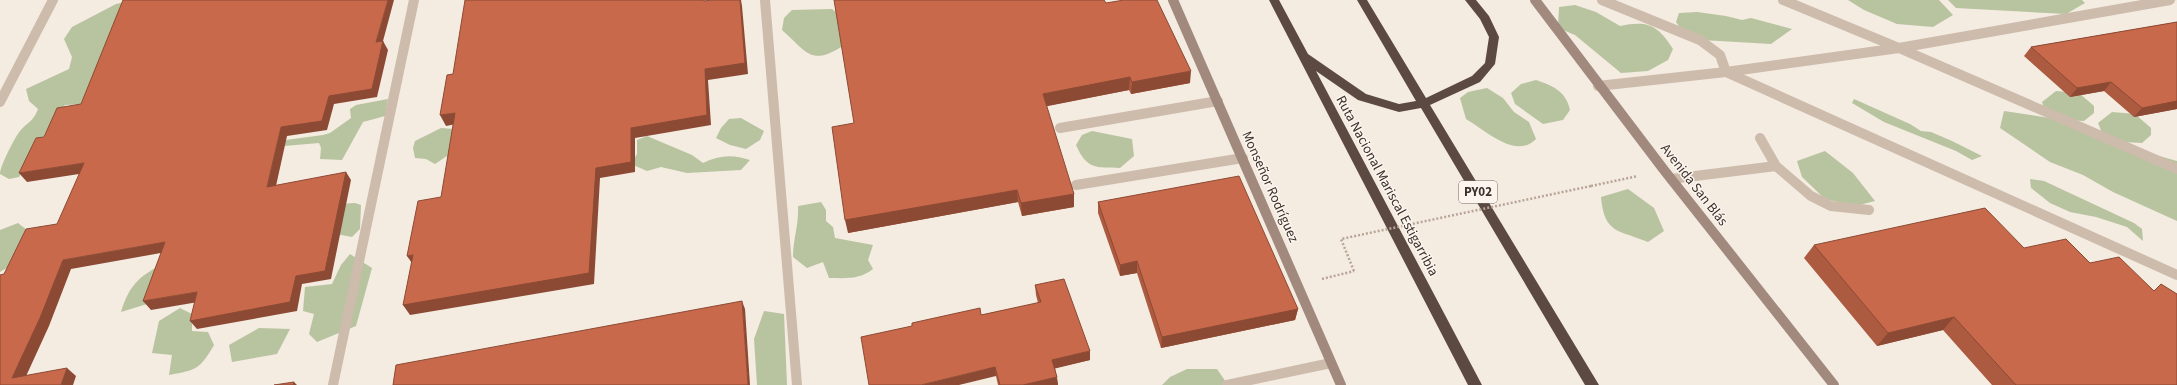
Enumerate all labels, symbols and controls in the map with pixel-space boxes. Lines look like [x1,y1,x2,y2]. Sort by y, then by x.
street label: Ruta Nacional Mariscal Estigarribia [1331,92,1443,280]
street label: Monseñor Rodríguez [1236,128,1304,246]
street label: Avenida San Blás [1656,140,1733,230]
road number: PY02 [1459,181,1497,203]

